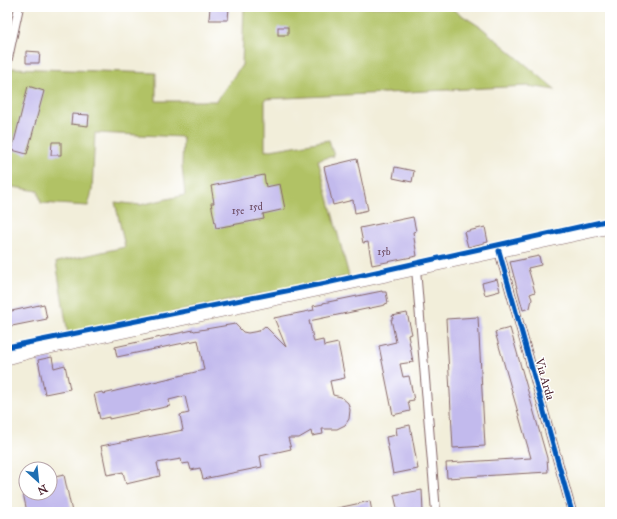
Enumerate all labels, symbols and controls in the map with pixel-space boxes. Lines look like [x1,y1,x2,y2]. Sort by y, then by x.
house number: 15d [249,201,263,213]
house number: 15e [232,205,244,217]
house number: 15b [377,246,391,258]
street label: Via Arda [532,355,558,402]
north arrow [18,461,58,501]
text: N [35,482,49,498]

